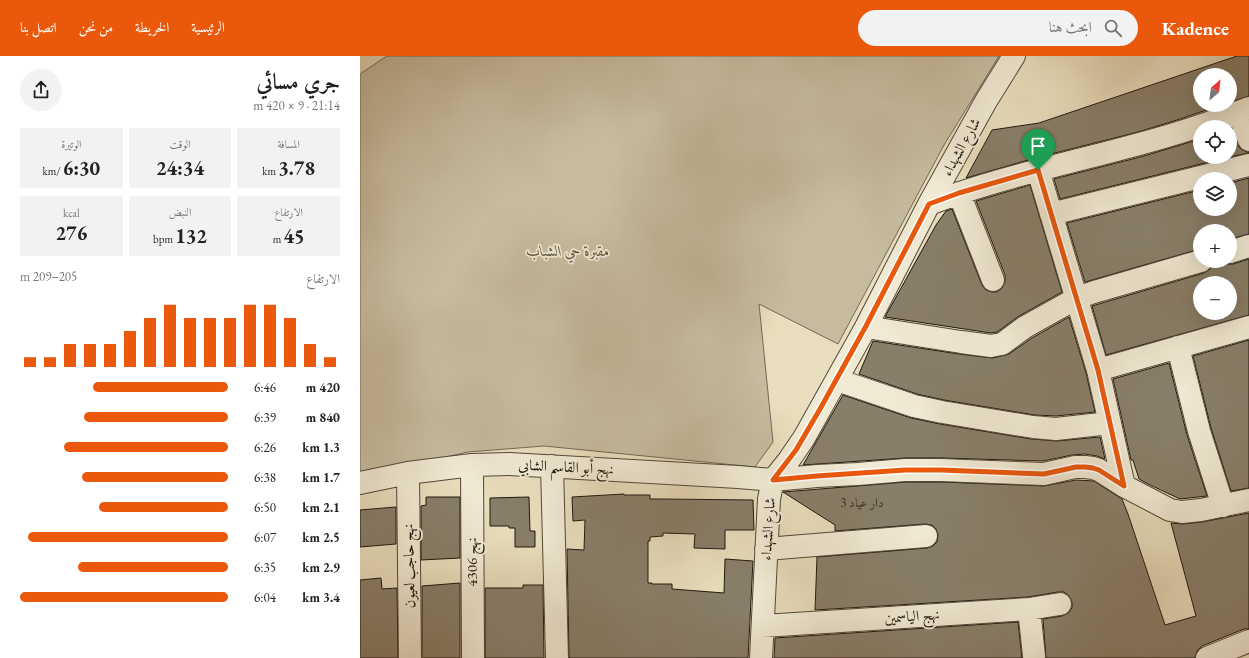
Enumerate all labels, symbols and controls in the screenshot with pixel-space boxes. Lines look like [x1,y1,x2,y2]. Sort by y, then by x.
search box [858,10,1138,46]
text: Kadence [1162,16,1229,41]
text: ابحث هنا [1049,17,1092,36]
icon: search [1102,17,1124,39]
text: اتصل بنا [20,18,57,36]
text: من نحن [79,18,113,36]
text: الخريطة [135,18,169,36]
text: الرئيسية [191,18,225,36]
text: جري مسائي [256,67,340,96]
north arrow [1193,68,1237,112]
map controls [1193,68,1237,320]
button: share [20,69,62,111]
text: 21:14 · 9 × 420 m [253,97,340,114]
street label: شارع الشهداء [937,114,988,181]
button: locate [1193,120,1237,164]
pin [1021,129,1055,170]
icon: arrive [1027,135,1049,157]
text: الوتيرة [61,137,81,151]
text: الوقت [169,137,191,151]
text: المسافة [277,137,300,151]
text: 6:30 [63,155,100,181]
text: 24:34 [156,155,204,181]
text: 3.78 [278,155,315,181]
text: /km [42,164,63,178]
text: km [262,164,278,178]
button: layers [1193,172,1237,216]
text: النبض [169,205,191,219]
text: الارتفاع [274,205,303,219]
text: kcal [63,206,80,220]
text: 276 [55,220,87,246]
text: 132 [175,223,207,249]
text: 45 [283,223,305,249]
button: + [1193,224,1237,268]
text: bpm [153,232,175,246]
text: m [273,232,283,246]
park label: مقبرة حي الشباب [526,241,610,263]
text: 205–209 m [20,268,77,285]
text: الارتفاع [306,270,340,287]
button: − [1193,276,1237,320]
text: 6:46 [254,379,276,396]
text: 420 m [306,379,340,396]
text: 6:39 [254,409,276,426]
text: 840 m [306,409,340,426]
text: 6:26 [254,439,276,456]
text: 1.3 km [302,439,340,456]
street label: نهج أبو القاسم الشابي [517,454,614,484]
text: 6:38 [254,469,276,486]
text: 1.7 km [302,469,340,486]
house number: 3 دار عياد [840,494,884,511]
street label: شارع الشهداء [756,497,783,562]
text: 6:50 [254,499,276,516]
text: 2.1 km [302,499,340,516]
street label: نهج حاجب لعيون [398,523,424,609]
text: 6:07 [254,529,276,546]
text: 2.5 km [302,529,340,546]
street label: نهج 4306 [462,537,486,587]
text: 6:35 [254,559,276,576]
text: 2.9 km [302,559,340,576]
text: 6:04 [254,589,276,606]
text: 3.4 km [302,589,340,606]
street label: نهج الياسمين [884,604,941,632]

